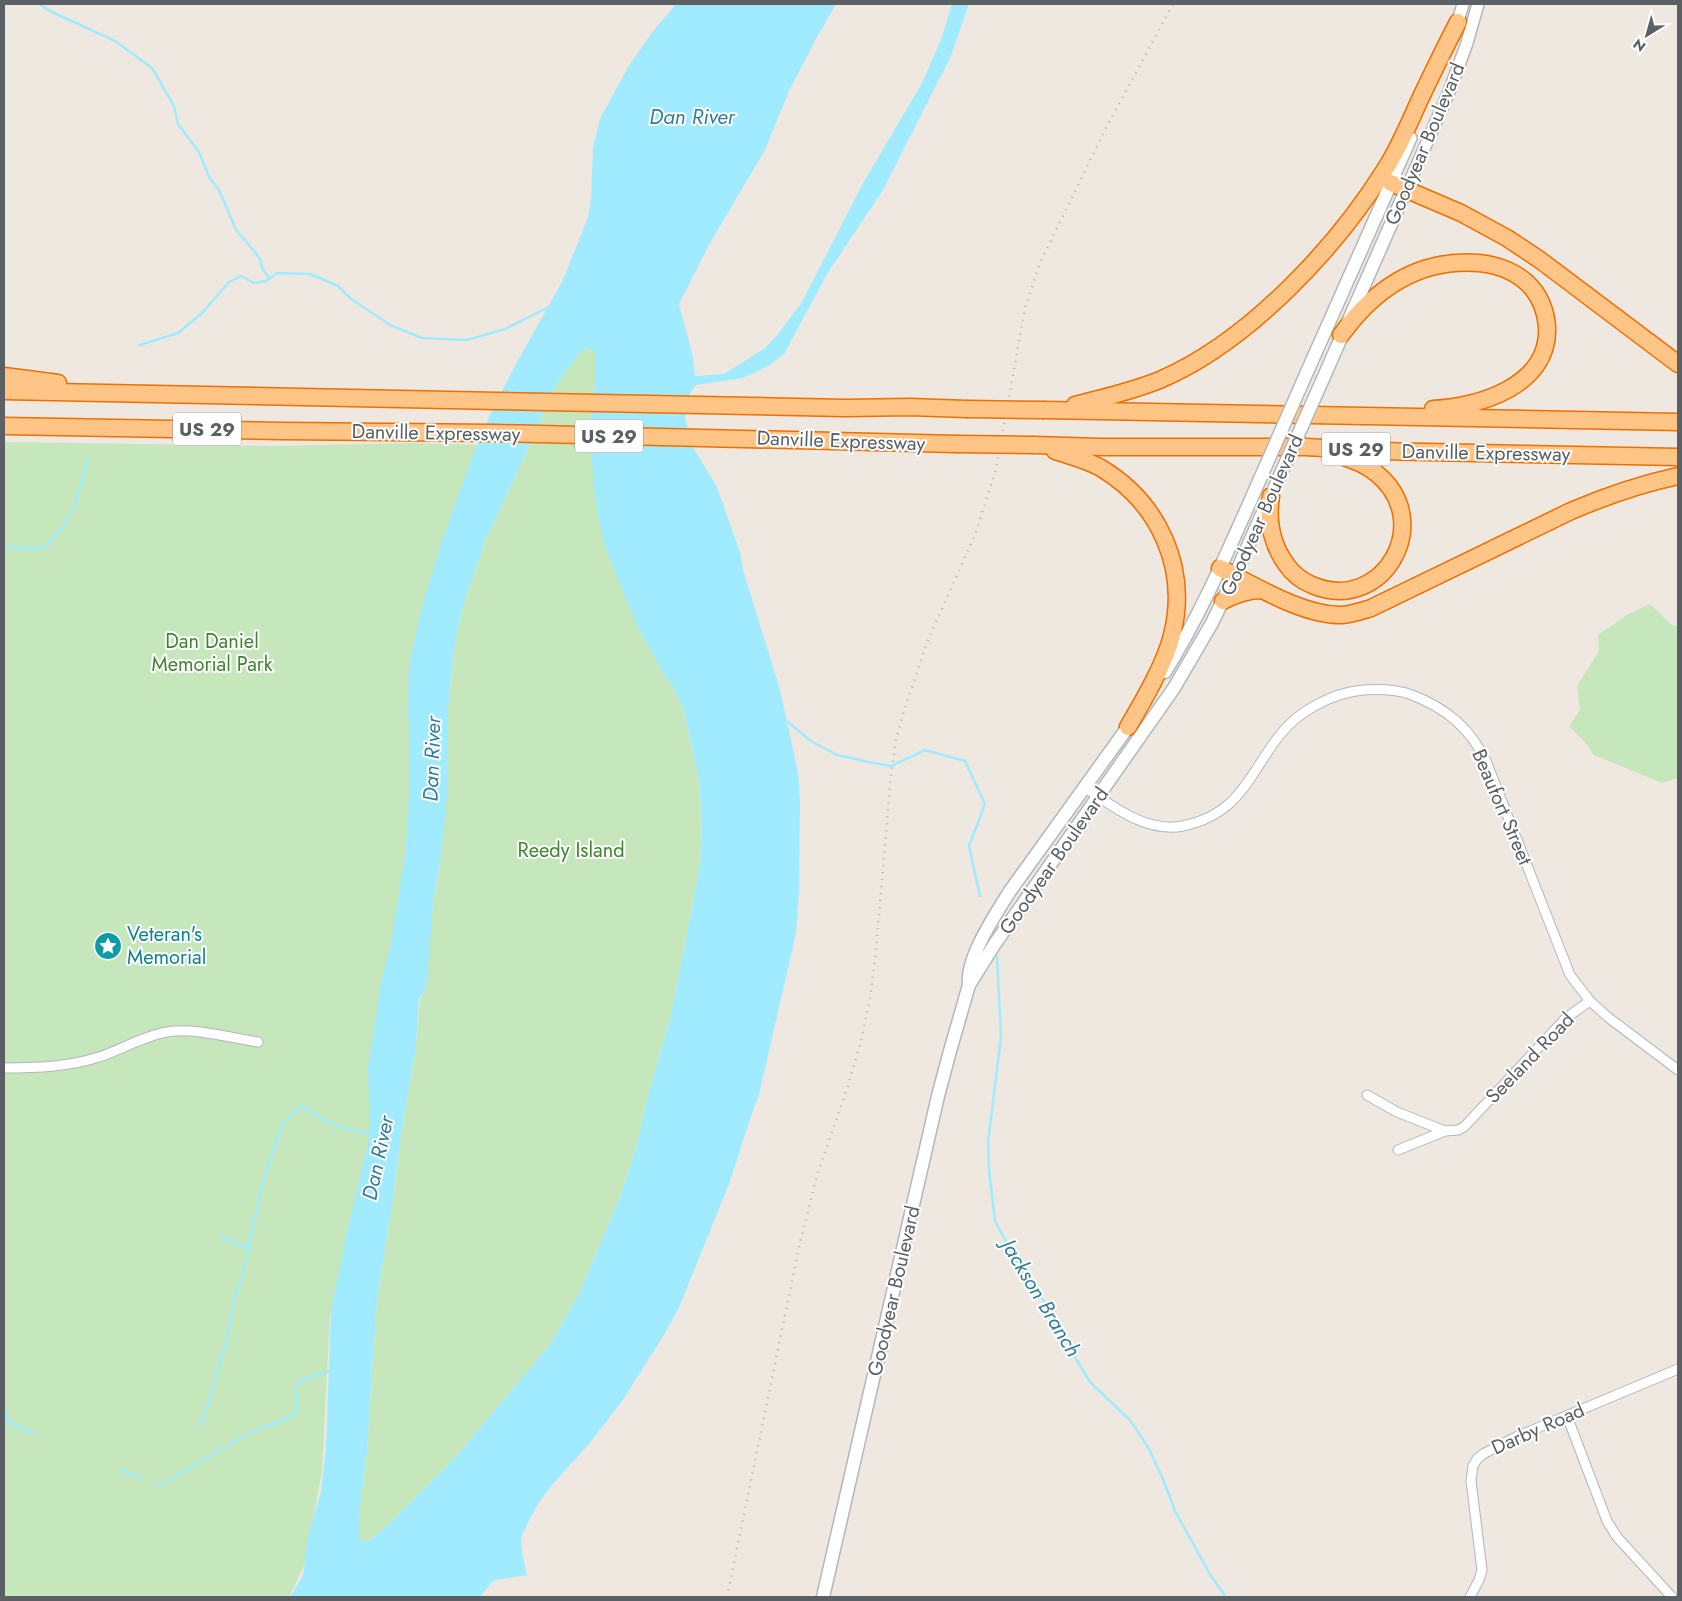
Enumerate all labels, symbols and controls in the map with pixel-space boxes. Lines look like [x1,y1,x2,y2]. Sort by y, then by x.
north arrow [1622,10,1672,60]
text: N [1629,34,1650,57]
street label: Goodyear Boulevard [1378,58,1472,230]
water label: Dan River [649,102,736,132]
road number: US 29 [173,412,241,446]
street label: Danville Expressway [351,417,521,449]
road number: US 29 [575,420,643,452]
street label: Danville Expressway [756,424,926,458]
street label: Goodyear Boulevard [1213,430,1311,600]
road number: US 29 [1322,432,1390,466]
street label: Danville Expressway [1401,437,1571,469]
park label: Dan Daniel Memorial Park [152,627,273,679]
water label: Dan River [416,715,449,802]
street label: Beaufort Street [1465,744,1540,870]
street label: Goodyear Boulevard [992,781,1116,941]
park label: Reedy Island [517,836,625,865]
place label: Veteran's Memorial [127,920,206,972]
place icon: Veteran's Memorial [93,931,123,961]
street label: Seeland Road [1479,1006,1581,1110]
water label: Dan River [354,1112,402,1203]
street label: Goodyear Boulevard [860,1203,928,1379]
water label: Jackson Branch [992,1230,1088,1363]
street label: Darby Road [1487,1396,1589,1462]

